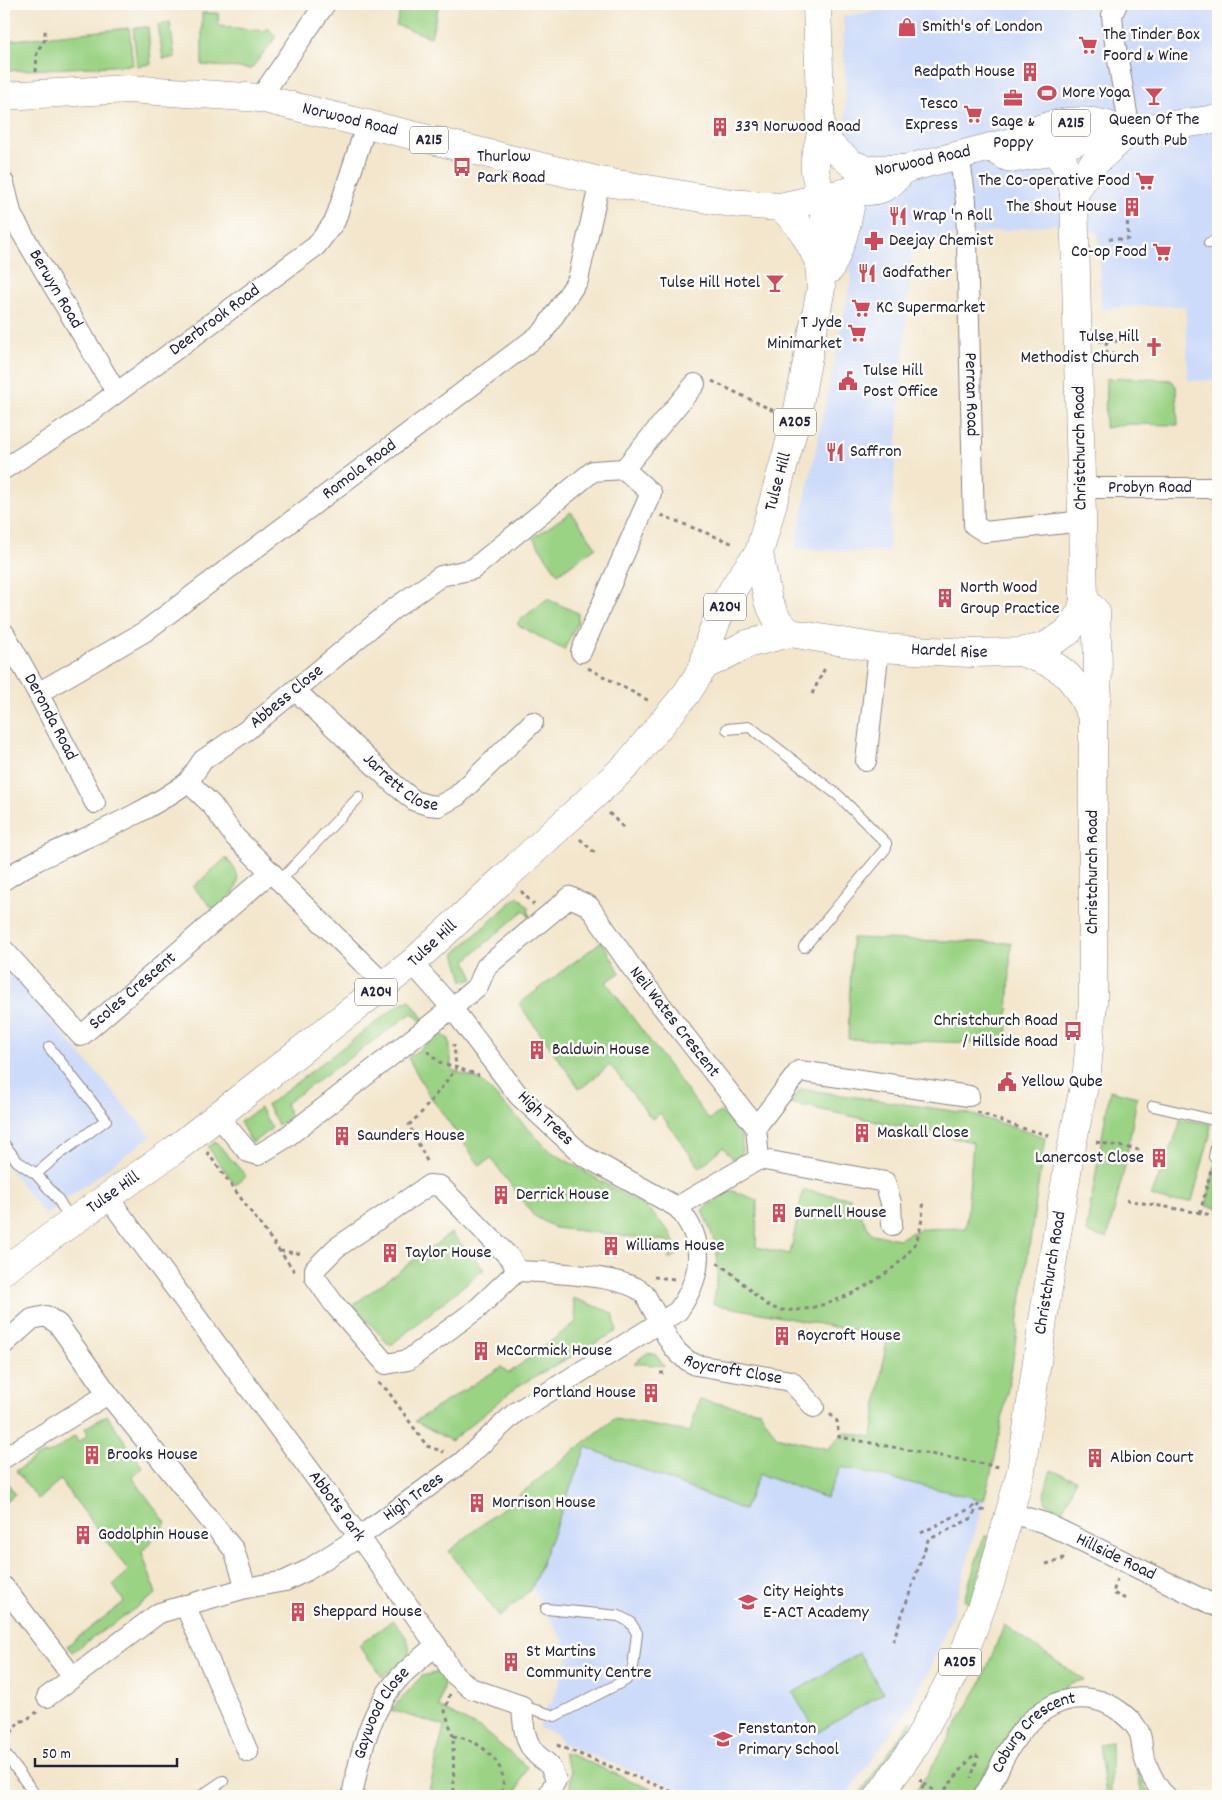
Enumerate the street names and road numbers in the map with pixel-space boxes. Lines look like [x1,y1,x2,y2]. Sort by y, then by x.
street label: Norwood Road [300,96,400,144]
road number: A215 [1052,110,1090,136]
road number: A215 [410,126,448,154]
street label: Norwood Road [873,140,973,184]
street label: Berwyn Road [22,245,88,334]
street label: Deerbrook Road [164,279,266,362]
street label: Perran Road [957,352,984,437]
street label: Christchurch Road [1067,386,1095,510]
road number: A205 [774,408,816,436]
street label: Romola Road [317,434,402,506]
street label: Tulse Hill [759,449,799,514]
street label: Probyn Road [1108,476,1192,501]
road number: A204 [704,594,746,620]
street label: Hardel Rise [910,637,988,665]
street label: Abbess Close [244,659,329,735]
street label: Deronda Road [17,669,83,765]
street label: Jarrett Close [357,748,439,818]
street label: Christchurch Road [1081,810,1106,934]
street label: Tulse Hill [402,914,464,973]
street label: Scoles Crescent [84,946,182,1036]
street label: Neil Wates Crescent [623,961,726,1083]
road number: A204 [355,979,397,1006]
street label: High Trees [511,1086,579,1152]
street label: Tulse Hill [82,1165,146,1220]
street label: Christchurch Road [1029,1209,1073,1336]
street label: Roycroft Close [678,1348,784,1392]
street label: Abbots Park [302,1466,371,1547]
street label: High Trees [378,1467,449,1528]
street label: Hillside Road [1071,1527,1160,1587]
road number: A205 [939,1648,981,1675]
street label: Gaywood Close [348,1661,416,1762]
street label: Coburg Crescent [986,1686,1078,1777]

